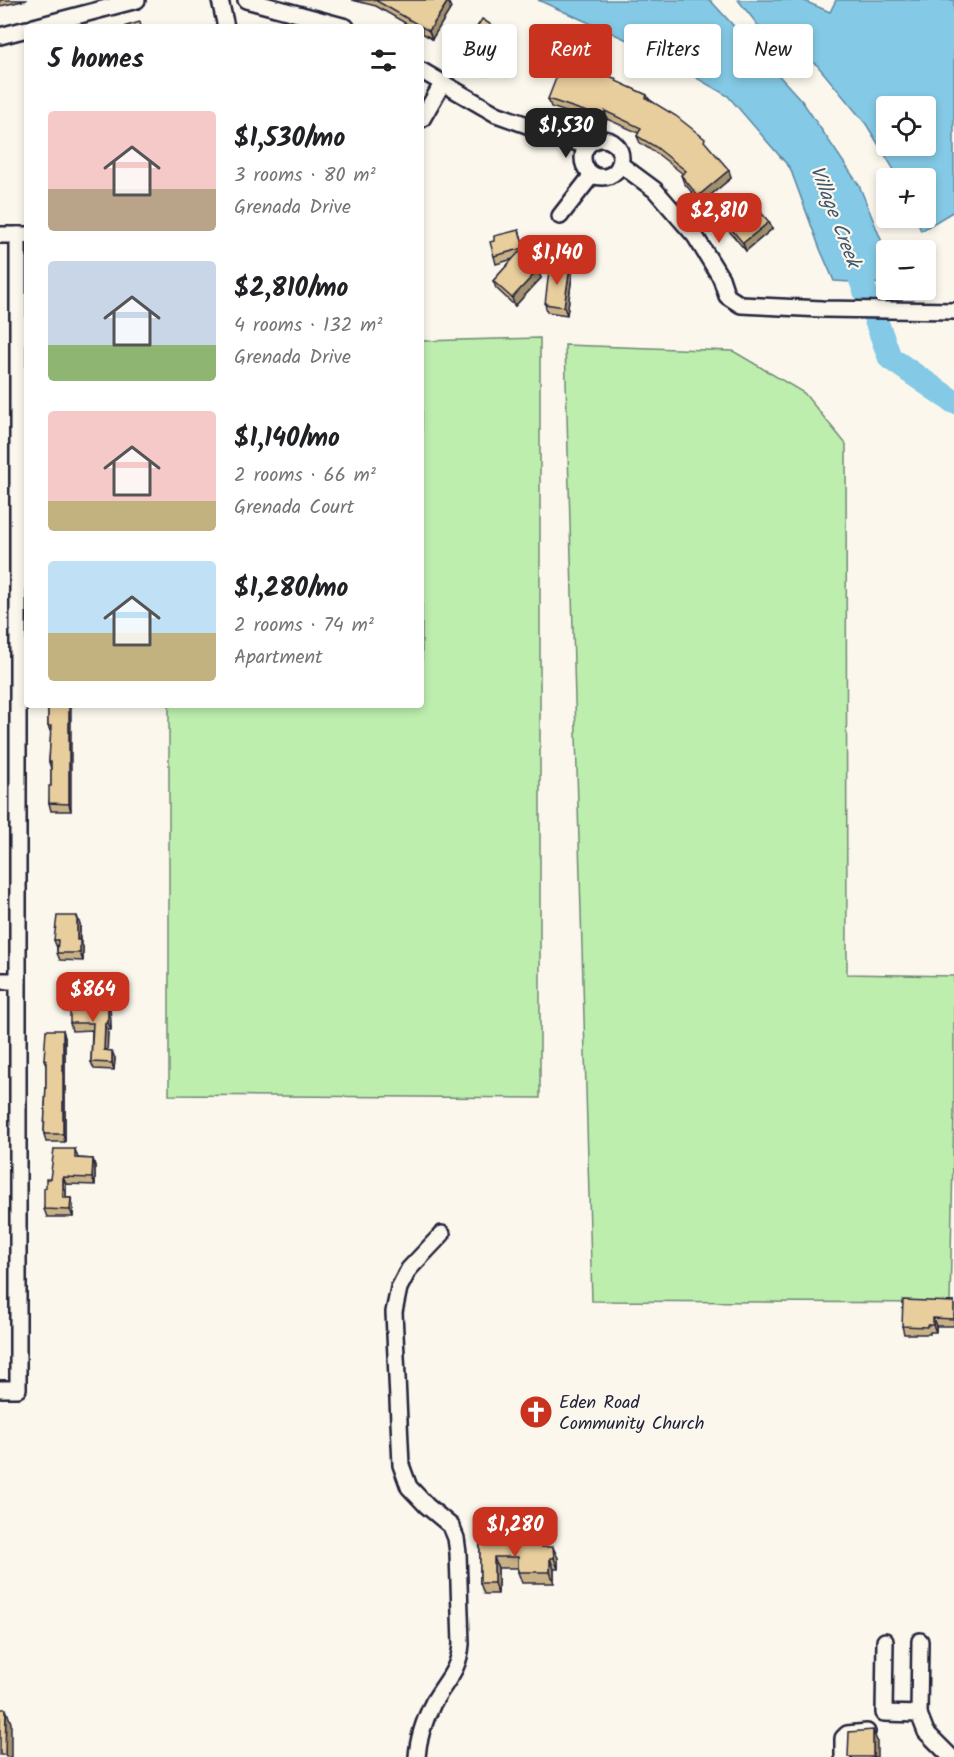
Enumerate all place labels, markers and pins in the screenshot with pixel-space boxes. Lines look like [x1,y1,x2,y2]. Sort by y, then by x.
pin: $1,530 [517,108,615,159]
pin: $2,810 [670,193,768,244]
pin: $1,140 [508,235,606,286]
pin: $864 [57,972,129,1023]
place label: Eden Road Community Church [559,1389,704,1439]
church icon: Eden Road Community Church [518,1394,554,1430]
pin: $1,280 [466,1507,564,1558]

